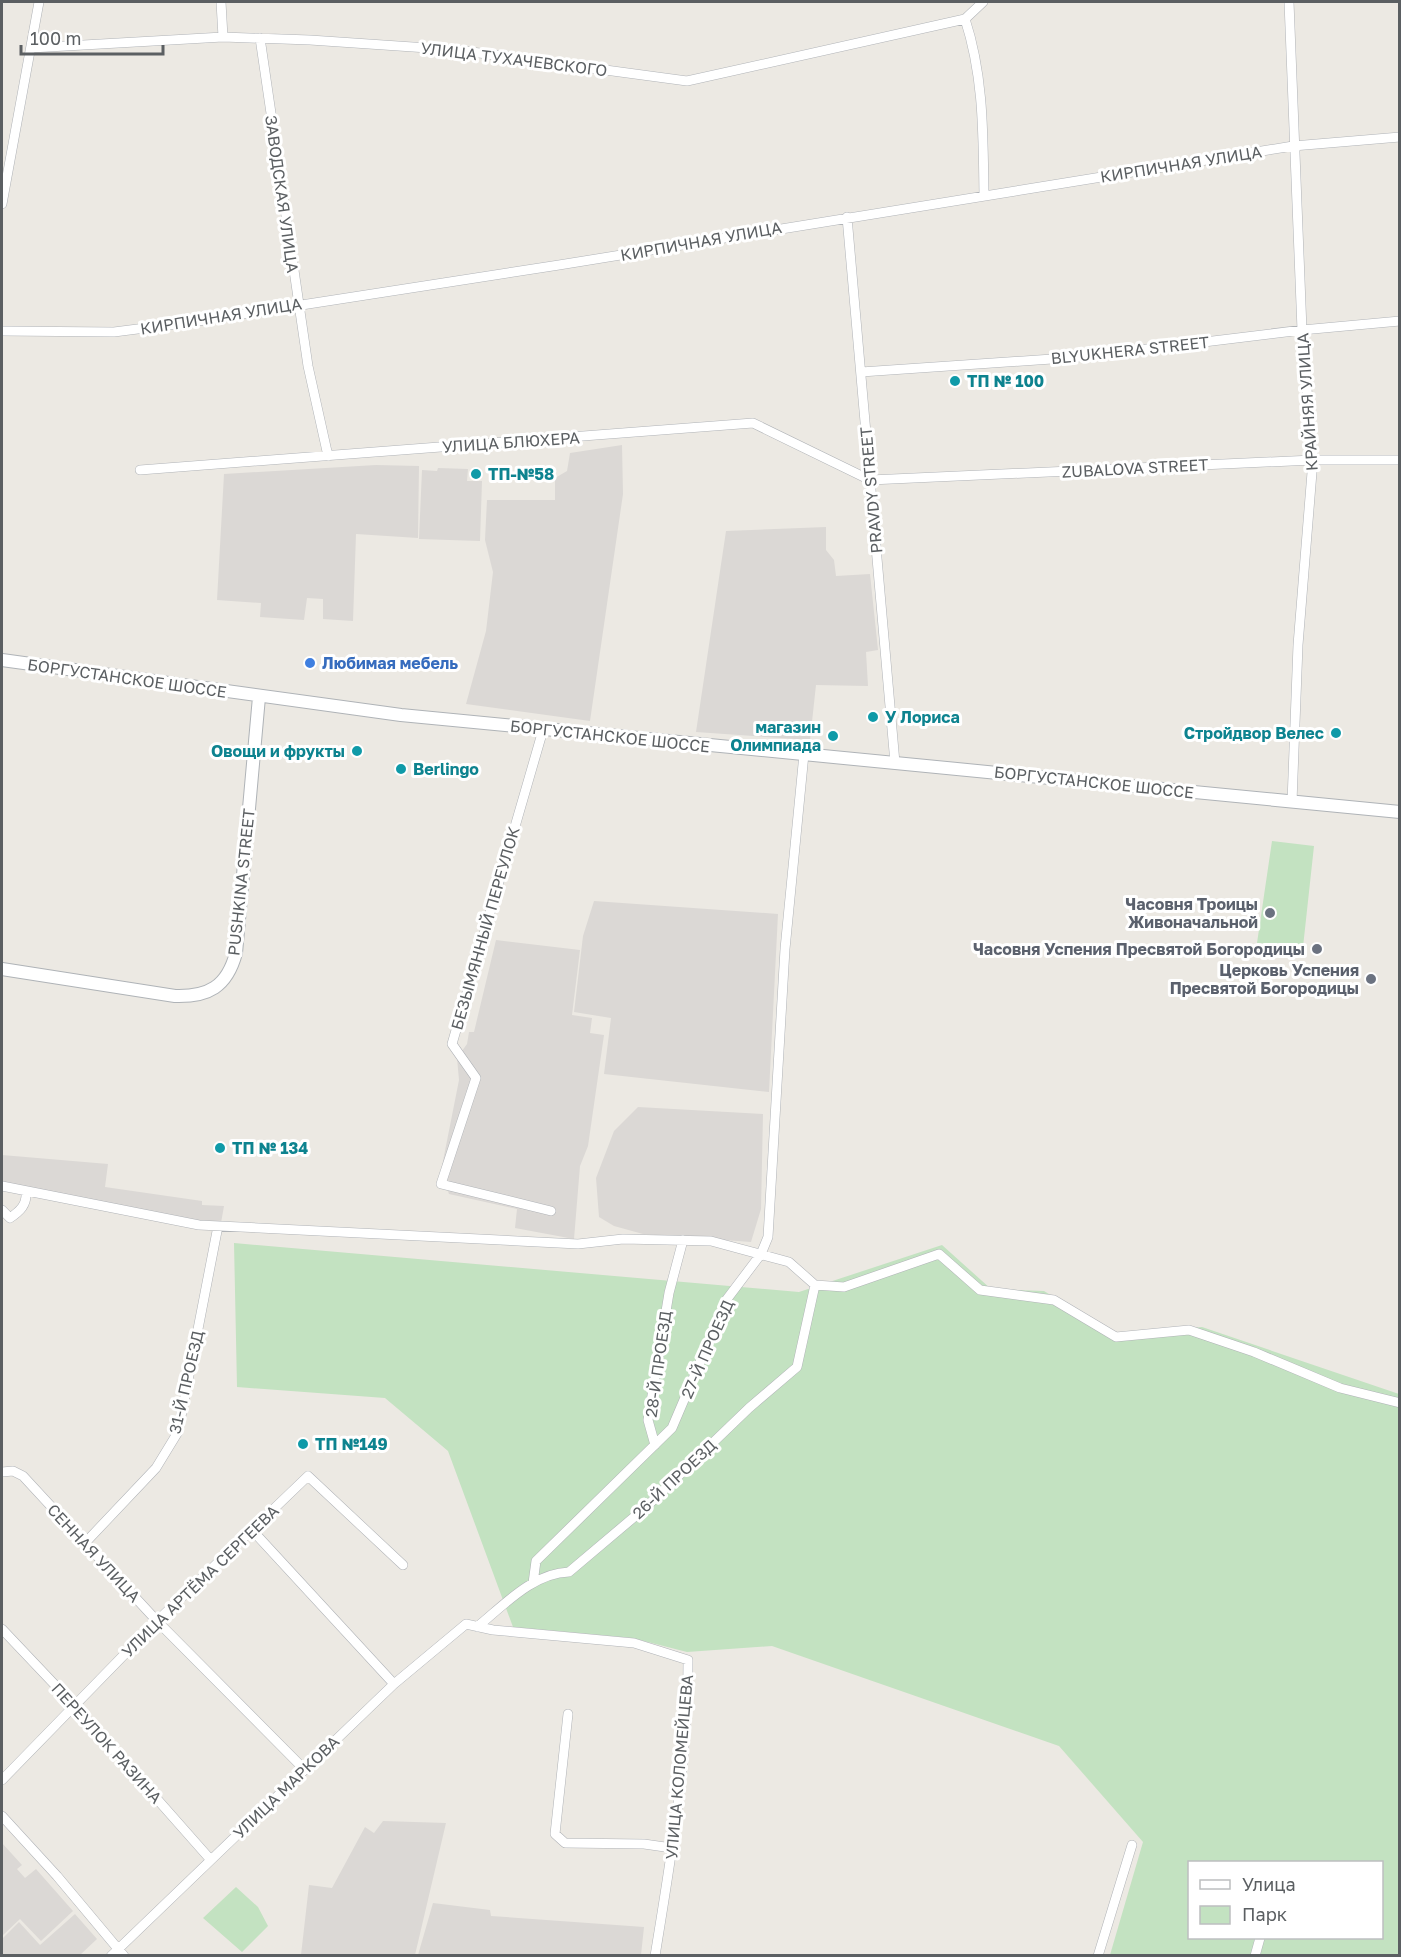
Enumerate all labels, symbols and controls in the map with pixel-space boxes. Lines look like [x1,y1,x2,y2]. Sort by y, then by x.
scale bar [21,18,164,56]
text: 100 m [30,27,81,49]
street label: УЛИЦА ТУХАЧЕВСКОГО [420,38,608,80]
street label: ЗАВОДСКАЯ УЛИЦА [261,114,303,274]
street label: КИРПИЧНАЯ УЛИЦА [1099,141,1264,187]
street label: КИРПИЧНАЯ УЛИЦА [619,217,783,265]
street label: КИРПИЧНАЯ УЛИЦА [139,293,304,339]
street label: BLYUKHERA STREET [1050,332,1210,368]
street label: КРАЙНЯЯ УЛИЦА [1292,332,1322,472]
place label: ТП № 100 [967,371,1044,391]
marker: ТП № 100 [948,374,962,388]
street label: PRAVDY STREET [856,426,886,554]
street label: УЛИЦА БЛЮХЕРА [441,427,581,457]
street label: ZUBALOVA STREET [1061,454,1209,482]
place label: ТП-№58 [488,464,554,484]
marker: ТП-№58 [469,467,483,481]
place label: Любимая мебель [322,653,458,673]
street label: БОРГУСТАНСКОЕ ШОССЕ [26,654,228,702]
marker: Любимая мебель [303,656,317,670]
place label: У Лориса [885,707,960,727]
marker: У Лориса [866,710,880,724]
street label: БОРГУСТАНСКОЕ ШОССЕ [509,716,711,756]
place label: магазин Олимпиада [730,717,821,755]
place label: Стройдвор Велес [1184,723,1324,743]
marker: Стройдвор Велес [1329,726,1343,740]
marker: магазин Олимпиада [826,729,840,743]
place label: Овощи и фрукты [211,741,345,761]
marker: Овощи и фрукты [350,744,364,758]
place label: Berlingo [413,759,479,779]
marker: Berlingo [394,762,408,776]
street label: БОРГУСТАНСКОЕ ШОССЕ [993,762,1195,802]
street label: PUSHKINA STREET [223,807,259,957]
street label: БЕЗЫМЯННЫЙ ПЕРЕУЛОК [446,824,524,1032]
place label: Часовня Троицы Живоначальной [1125,894,1258,932]
marker: Часовня Троицы Живоначальной [1263,906,1277,920]
place label: Часовня Успения Пресвятой Богородицы [973,939,1305,959]
marker: Часовня Успения Пресвятой Богородицы [1310,942,1324,956]
place label: Церковь Успения Пресвятой Богородицы [1170,960,1359,998]
marker: Церковь Успения Пресвятой Богородицы [1364,972,1378,986]
place label: ТП № 134 [232,1138,308,1158]
marker: ТП № 134 [213,1141,227,1155]
street label: 27-Й ПРОЕЗД [676,1296,738,1401]
street label: 28-Й ПРОЕЗД [641,1309,675,1418]
street label: 31-Й ПРОЕЗД [164,1328,208,1436]
place label: ТП №149 [315,1434,388,1454]
street label: 26-Й ПРОЕЗД [628,1435,720,1523]
marker: ТП №149 [296,1437,310,1451]
street label: СЕННАЯ УЛИЦА [43,1500,145,1607]
street label: УЛИЦА АРТЁМА СЕРГЕЕВА [117,1500,283,1661]
street label: УЛИЦА КОЛОМЕЙЦЕВА [661,1673,697,1860]
street label: ПЕРЕУЛОК РАЗИНА [48,1679,167,1808]
street label: УЛИЦА МАРКОВА [229,1731,343,1843]
legend [1188,1861,1383,1939]
text: Улица [1242,1873,1296,1895]
text: Парк [1242,1903,1287,1925]

